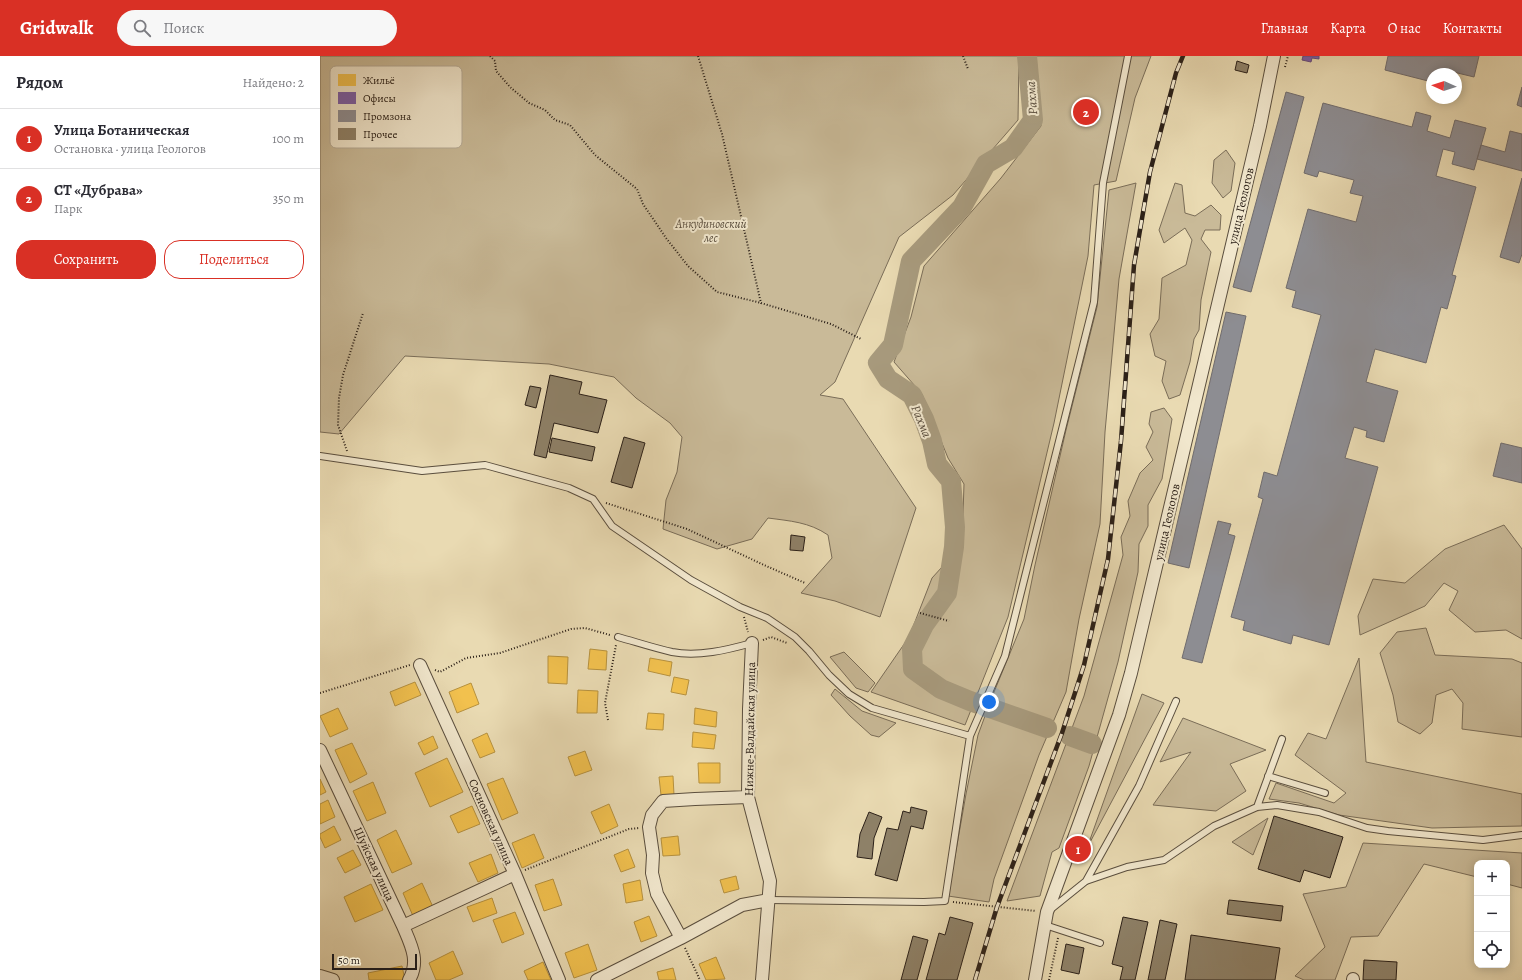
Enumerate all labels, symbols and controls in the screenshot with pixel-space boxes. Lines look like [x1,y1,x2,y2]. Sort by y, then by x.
search box [117,10,397,46]
text: Gridwalk [20,15,93,41]
icon: search [131,17,153,39]
text: Поиск [163,18,204,38]
text: Главная [1261,19,1308,38]
text: Карта [1330,19,1366,38]
text: О нас [1388,19,1421,38]
text: Контакты [1443,19,1502,38]
legend [330,66,462,148]
north arrow [1426,68,1462,104]
text: Рядом [16,71,63,94]
text: Жильё [363,73,395,88]
text: Найдено: 2 [243,74,304,91]
water label: Рахма [1022,81,1041,115]
text: Офисы [363,91,396,106]
pin: 2 [1073,97,1099,127]
text: Промзона [363,109,412,124]
text: Улица Ботаническая [54,120,189,140]
text: Прочее [363,127,397,142]
text: 1 [27,130,31,147]
text: 100 m [272,130,304,147]
text: Остановка · улица Геологов [54,140,206,157]
street label: улица Геологов [1224,166,1258,247]
text: СТ «Дубрава» [54,180,143,200]
text: 2 [26,190,32,207]
text: 350 m [273,190,304,207]
text: Парк [54,200,83,217]
park label: Анкудиновский лес [675,216,746,246]
button: Сохранить [16,240,156,279]
button: Поделиться [164,240,304,279]
water label: Рахма [907,402,936,440]
street label: улица Геологов [1150,482,1184,563]
street label: Нижне-Валдайская улица [741,661,759,796]
your location [979,692,999,712]
street label: Сосновская улица [465,776,517,868]
street label: Шуйская улица [350,824,398,904]
pin: 1 [1065,834,1091,864]
map controls [1474,860,1510,968]
button: + [1474,860,1510,896]
button: − [1474,896,1510,932]
button: locate [1474,932,1510,968]
scale bar [332,952,417,971]
text: 50 m [338,953,360,968]

